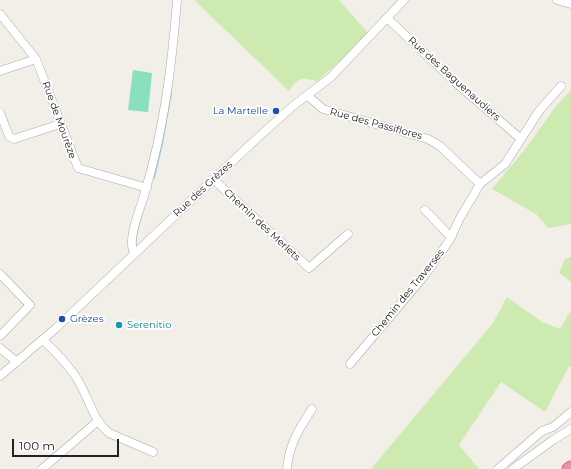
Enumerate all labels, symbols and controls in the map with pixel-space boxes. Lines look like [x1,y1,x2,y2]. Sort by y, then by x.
street label: Rue des Baguenaudiers [405,34,503,124]
street label: Rue de Mourèze [39,80,79,160]
place label: La Martelle [213,105,268,117]
marker: La Martelle [271,106,281,116]
street label: Rue des Passiflores [328,106,424,142]
street label: Rue des Grèzes [171,159,235,219]
street label: Chemin des Merlets [221,186,303,264]
street label: Chemin des Traverses [369,247,447,339]
place label: Grèzes [70,313,104,325]
marker: Grèzes [57,314,67,324]
place label: Serenitio [127,319,171,331]
marker: Serenitio [114,320,124,330]
scale bar [14,431,121,457]
text: 100 m [19,438,55,453]

